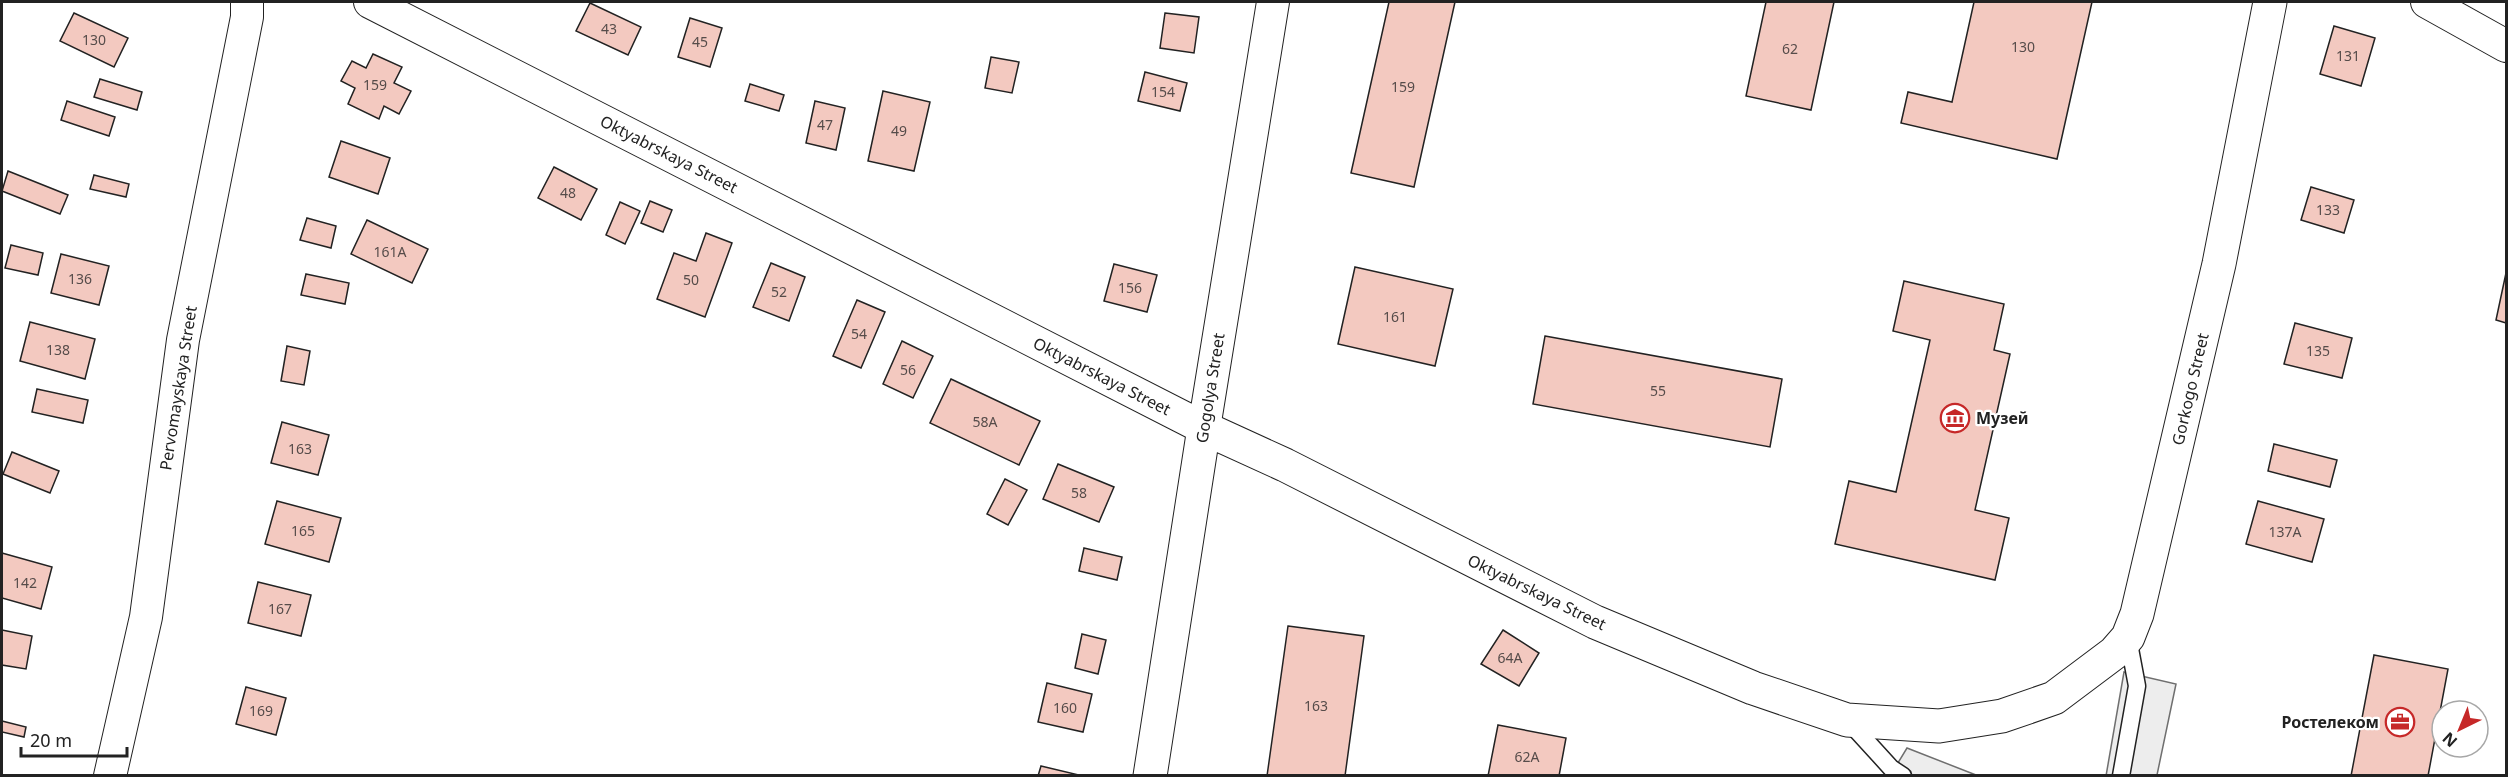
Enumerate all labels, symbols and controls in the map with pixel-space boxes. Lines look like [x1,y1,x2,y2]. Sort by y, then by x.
house number: 43 [601,19,617,38]
house number: 130 [82,30,106,49]
house number: 45 [692,32,708,51]
house number: 130 [2011,37,2035,56]
house number: 62 [1782,39,1798,58]
house number: 131 [2336,46,2360,65]
house number: 159 [363,75,387,94]
house number: 159 [1391,77,1415,96]
house number: 154 [1151,82,1175,101]
street label: Oktyabrskaya Street [596,110,742,198]
house number: 47 [817,115,833,134]
house number: 49 [891,121,907,140]
house number: 48 [560,183,576,202]
house number: 133 [2316,200,2340,219]
house number: 161А [374,242,407,261]
house number: 136 [68,269,92,288]
house number: 50 [683,270,699,289]
house number: 156 [1118,278,1142,297]
house number: 52 [771,282,787,301]
street label: Pervomayskaya Street [154,304,202,472]
house number: 161 [1383,307,1407,326]
house number: 54 [851,324,867,343]
street label: Gogolya Street [1190,331,1230,445]
street label: Gorkogo Street [2166,331,2214,447]
street label: Oktyabrskaya Street [1029,332,1175,420]
house number: 138 [46,340,70,359]
house number: 135 [2306,341,2330,360]
house number: 56 [900,360,916,379]
house number: 55 [1650,381,1666,400]
museum icon: Музей [1939,402,1971,434]
place label: Музей [1976,407,2029,429]
house number: 58А [973,412,998,431]
house number: 163 [288,439,312,458]
house number: 58 [1071,483,1087,502]
house number: 165 [291,521,315,540]
house number: 137А [2269,522,2302,541]
street label: Oktyabrskaya Street [1464,549,1610,635]
house number: 142 [13,573,37,592]
house number: 167 [268,599,292,618]
house number: 64А [1498,648,1523,667]
house number: 163 [1304,696,1328,715]
house number: 160 [1053,698,1077,717]
north arrow [2430,699,2490,759]
house number: 169 [249,701,273,720]
office icon: Ростелеком [2384,706,2416,738]
place label: Ростелеком [2281,711,2379,733]
scale bar [21,720,128,758]
text: N [2438,727,2462,752]
text: 20 m [30,728,72,752]
house number: 62А [1515,747,1540,766]

